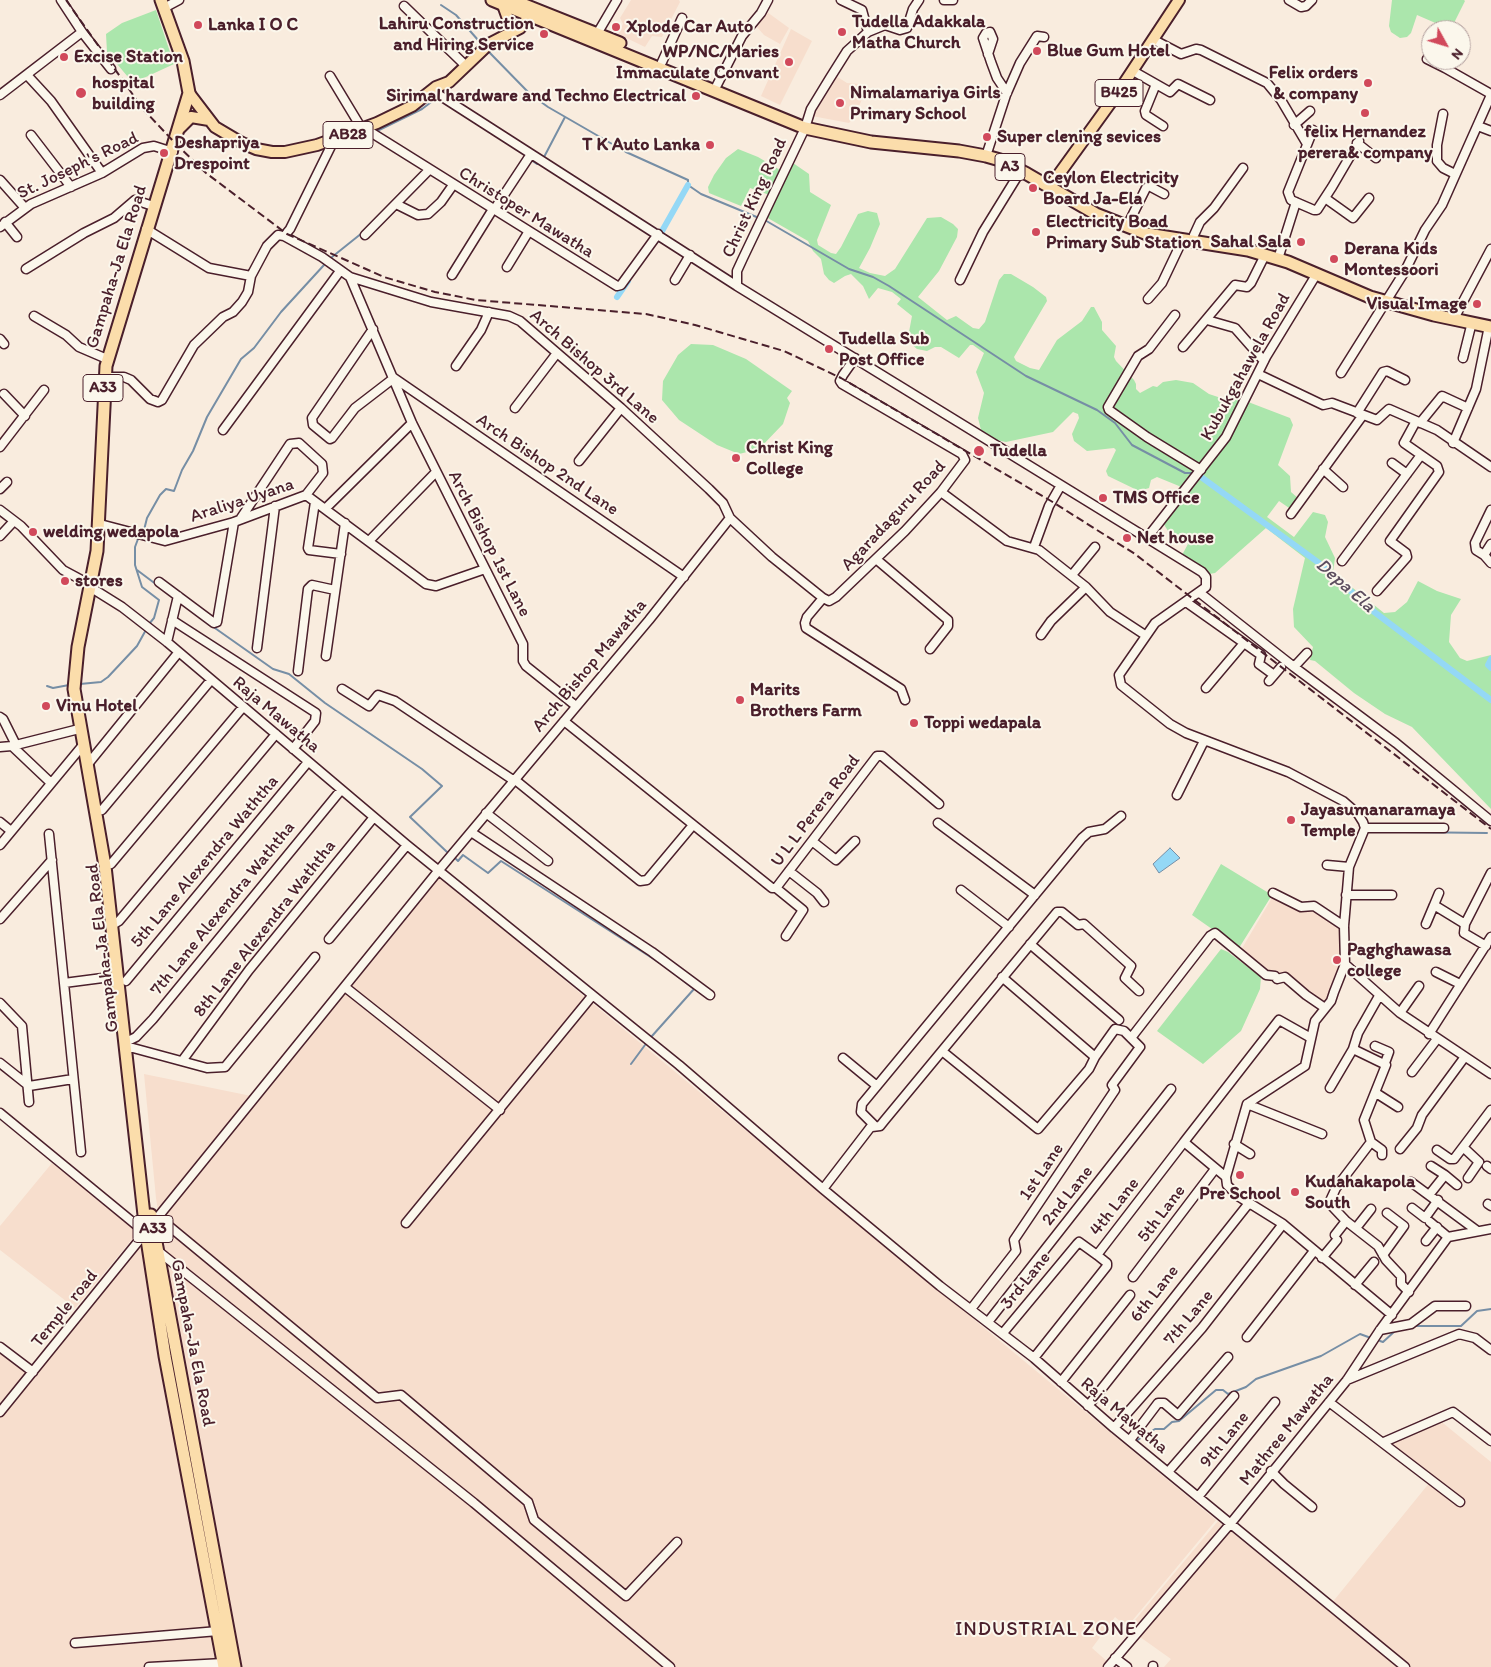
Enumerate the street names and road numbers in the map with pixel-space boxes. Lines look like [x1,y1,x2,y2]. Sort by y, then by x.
road number: B425 [1095,80,1143,106]
road number: AB28 [323,122,373,148]
street label: St. Joseph's Road [14,127,142,205]
street label: Christ King Road [718,135,792,261]
road number: A3 [995,154,1025,180]
street label: Christoper Mawatha [454,163,598,263]
street label: Gampaha-Ja Ela Road [82,183,152,351]
street label: Kubukgahawela Road [1196,289,1296,445]
street label: Arch Bishop 3rd Lane [525,305,663,429]
road number: A33 [83,374,123,402]
street label: Arch Bishop 2nd Lane [472,409,622,521]
street label: Agaradaguru Road [837,456,951,576]
street label: Arch Bishop 1st Lane [443,467,535,621]
street label: Araliya Uyana [187,474,297,528]
street label: Arch Bishop Mawatha [528,595,652,737]
street label: Raja Mawatha [228,672,324,758]
street label: U L L Perera Road [767,750,865,872]
street label: 5th Lane Alexendra Waththa [126,771,284,953]
street label: 7th Lane Alexendra Waththa [146,817,300,1001]
street label: 8th Lane Alexendra Waththa [189,836,341,1022]
street label: Gampaha-Ja Ela Road [82,862,124,1034]
street label: 1st Lane [1015,1139,1069,1205]
street label: 2nd Lane [1038,1162,1098,1230]
street label: 4th Lane [1086,1174,1144,1240]
street label: 5th Lane [1133,1181,1191,1247]
road number: A33 [133,1216,173,1242]
street label: 3rd Lane [996,1248,1056,1314]
street label: Gampaha-Ja Ela Road [165,1258,219,1428]
street label: 6th Lane [1126,1261,1184,1327]
street label: Temple road [27,1266,103,1352]
street label: 7th Lane [1159,1286,1219,1350]
street label: Mathree Mawatha [1235,1370,1339,1490]
street label: Raja Mawatha [1076,1373,1172,1459]
street label: 9th Lane [1196,1407,1254,1473]

